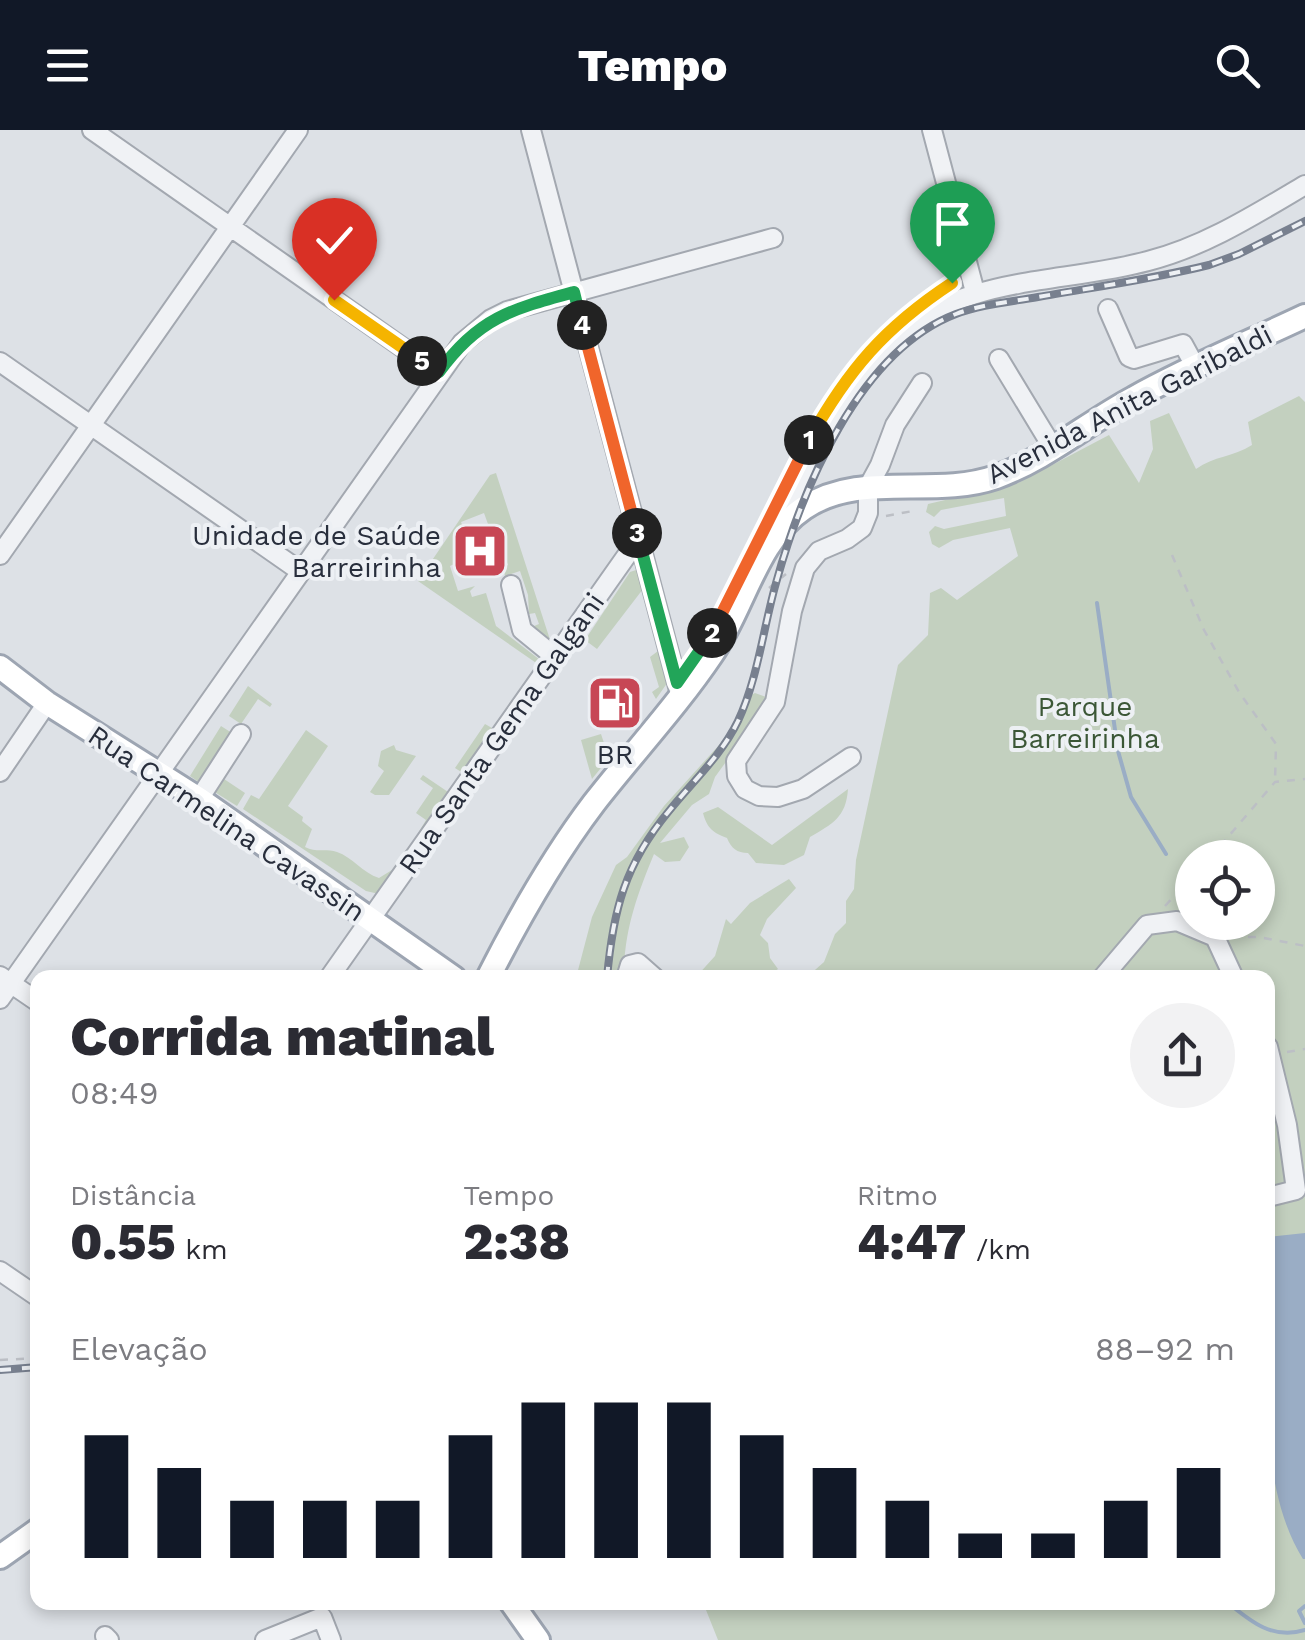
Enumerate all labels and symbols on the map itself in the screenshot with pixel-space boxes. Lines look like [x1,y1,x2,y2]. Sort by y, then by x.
pin [910,181,995,284]
pin [292,198,377,301]
pin: 4 [557,300,607,350]
street label: Avenida Anita Garibaldi [981,318,1277,491]
pin: 5 [397,336,447,386]
pin: 1 [784,415,834,465]
pin: 3 [612,508,662,558]
place label: Unidade de Saúde Barreirinha [192,519,441,584]
hospital icon: Unidade de Saúde Barreirinha [450,521,510,581]
street label: Rua Santa Gema Galgani [392,586,611,880]
pin: 2 [687,608,737,658]
fuel station icon: BR [585,673,645,733]
park label: Parque Barreirinha [1010,690,1160,755]
street label: Rua Carmelina Cavassin [82,718,371,928]
place label: BR [597,738,633,771]

